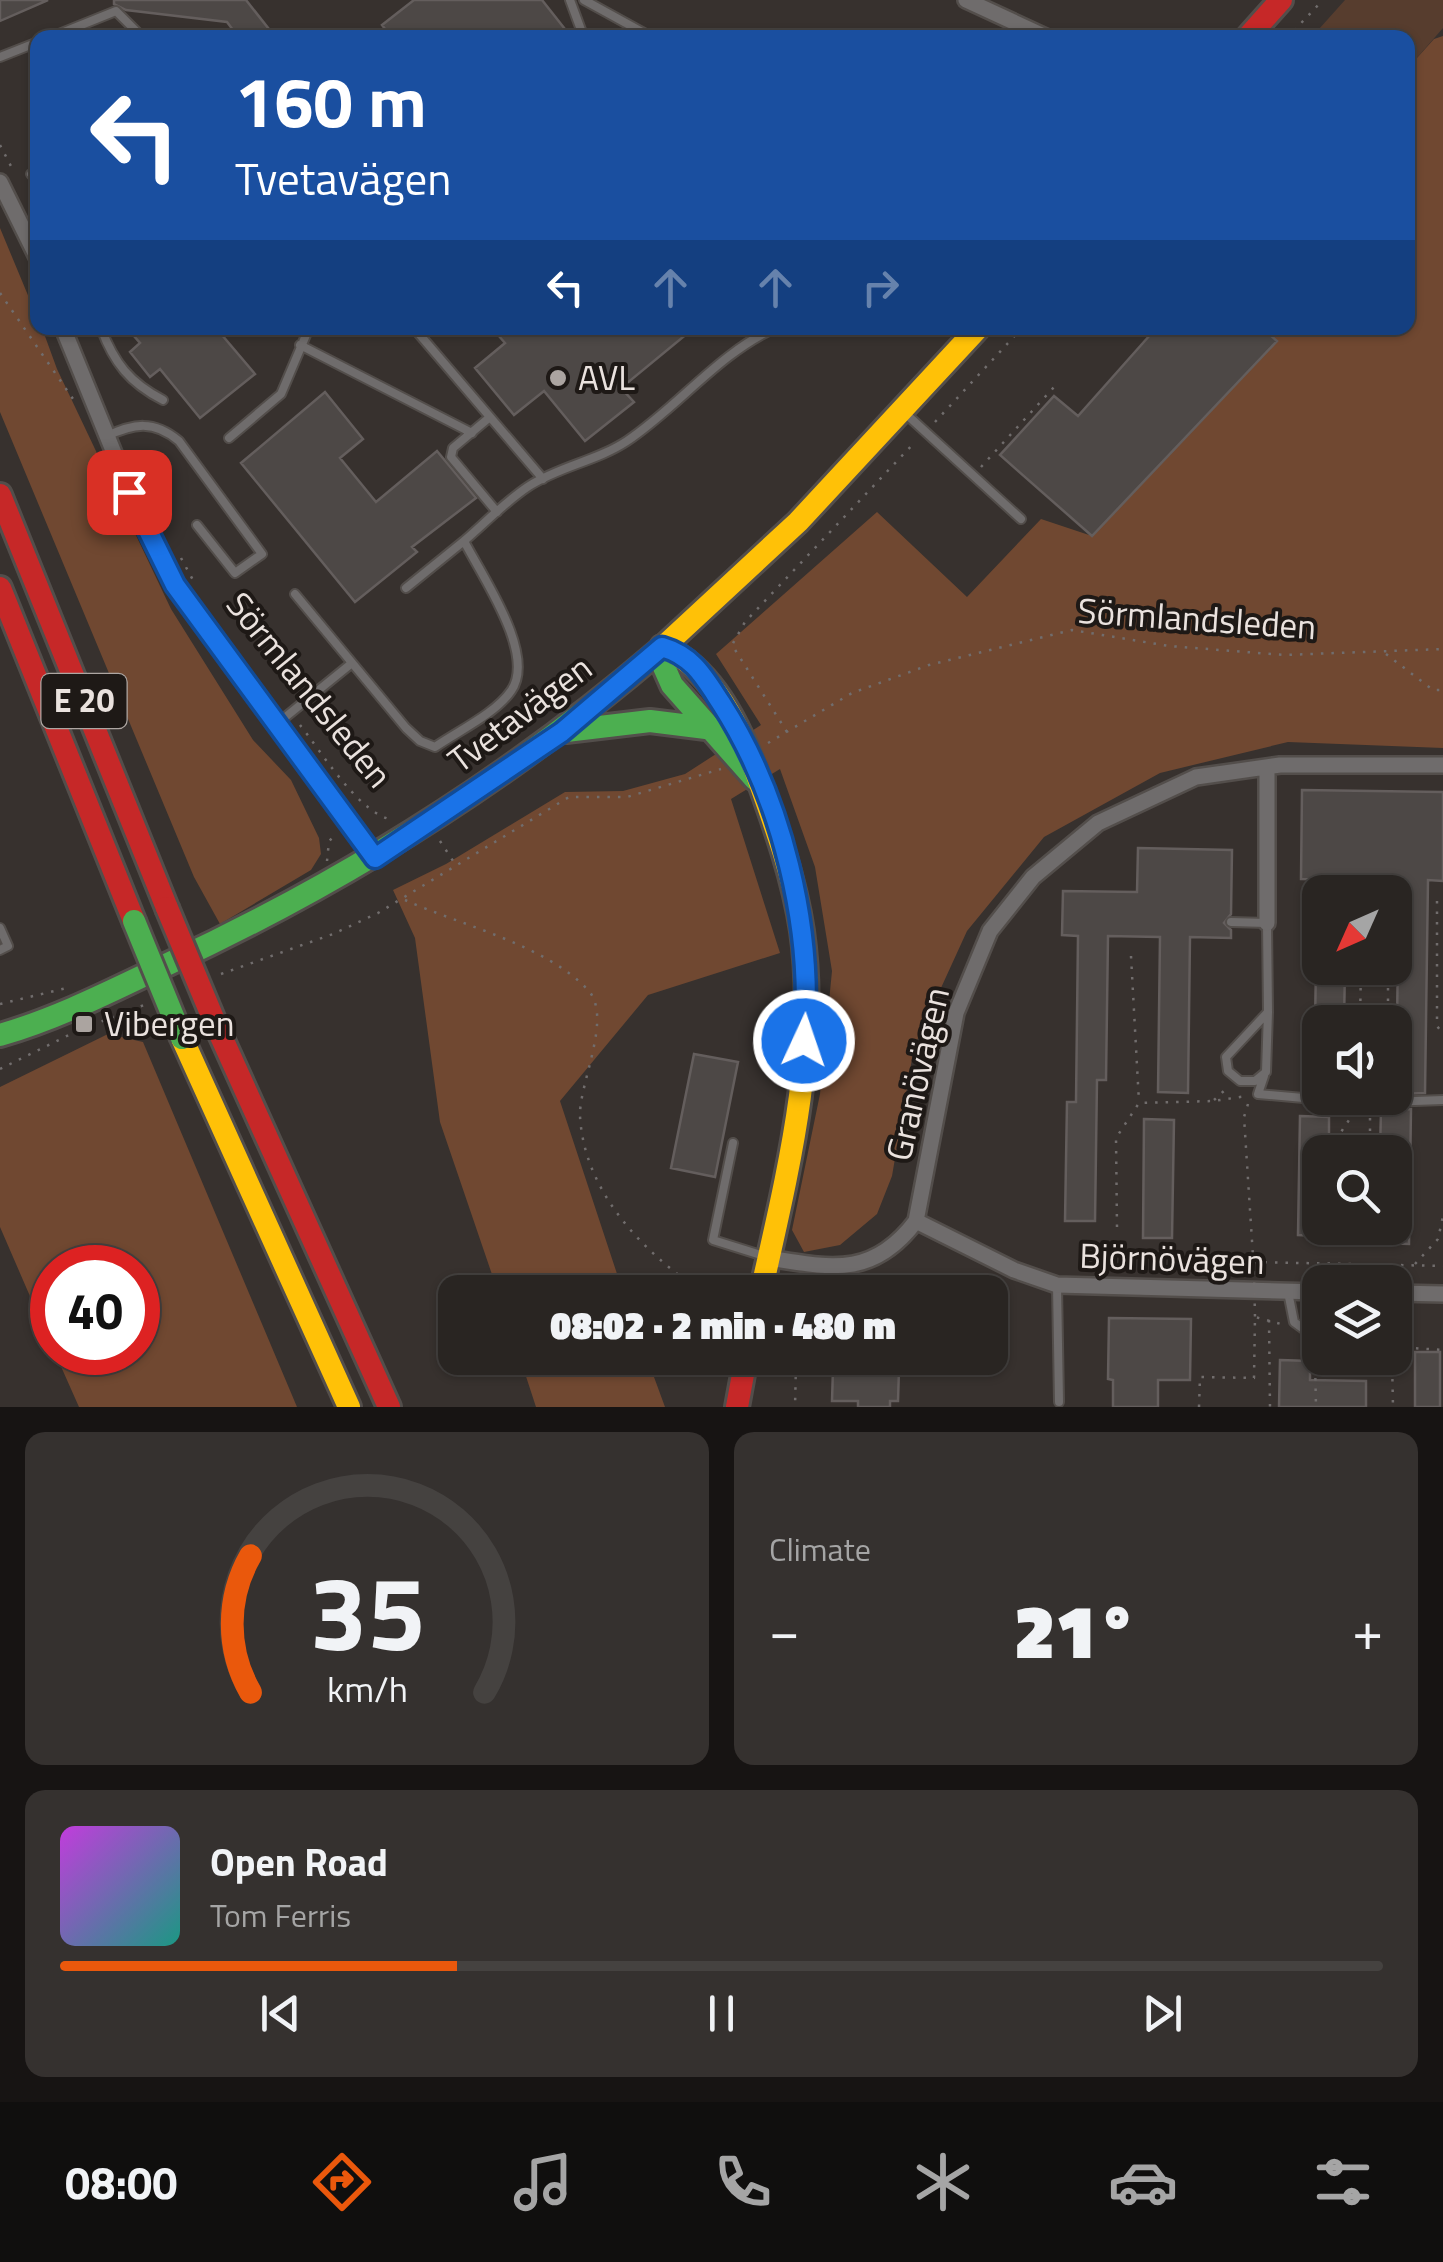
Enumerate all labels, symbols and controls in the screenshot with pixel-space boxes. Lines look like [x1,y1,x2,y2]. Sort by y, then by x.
text: 160 m [235,48,427,154]
icon: left [70,70,200,200]
text: Tvetavägen [235,144,451,212]
icon: left [538,260,593,315]
icon: ahead [643,260,698,315]
icon: ahead [748,260,803,315]
icon: right [853,260,908,315]
place label: AVL [578,350,635,404]
marker: AVL [547,367,569,389]
pin [87,450,172,535]
icon: arrive [102,465,157,520]
street label: Sörmlandsleden [214,580,406,799]
street label: Sörmlandsleden [1076,583,1318,653]
street label: Tvetavägen [436,641,603,785]
road number: E 20 [42,674,126,728]
north arrow [1302,875,1412,985]
map controls [1302,875,1412,1375]
street label: Granövägen [871,982,963,1166]
position arrow [752,989,856,1093]
place label: Vibergen [104,996,234,1050]
button: sound [1302,1005,1412,1115]
marker: Vibergen [73,1013,95,1035]
button: search [1302,1135,1412,1245]
street label: Björnövägen [1078,1228,1266,1288]
speed limit sign: 40 [30,1245,160,1375]
button: layers [1302,1265,1412,1375]
text: 08:02 · 2 min · 480 m [550,1296,896,1354]
text: Climate [769,1525,871,1573]
text: 35 [309,1532,425,1690]
text: 21° [1014,1573,1138,1687]
text: − [769,1588,800,1671]
text: + [1352,1588,1383,1671]
text: km/h [327,1661,407,1716]
text: Open Road [210,1833,388,1891]
text: Tom Ferris [210,1891,351,1939]
icon: previous [253,1986,308,2041]
icon: pause [694,1986,749,2041]
icon: next [1135,1986,1190,2041]
icon: directions [307,2147,377,2217]
icon: music [508,2147,578,2217]
icon: phone [708,2147,778,2217]
icon: climate [908,2147,978,2217]
icon: car [1108,2147,1178,2217]
icon: filters [1308,2147,1378,2217]
text: 08:00 [65,2148,177,2216]

